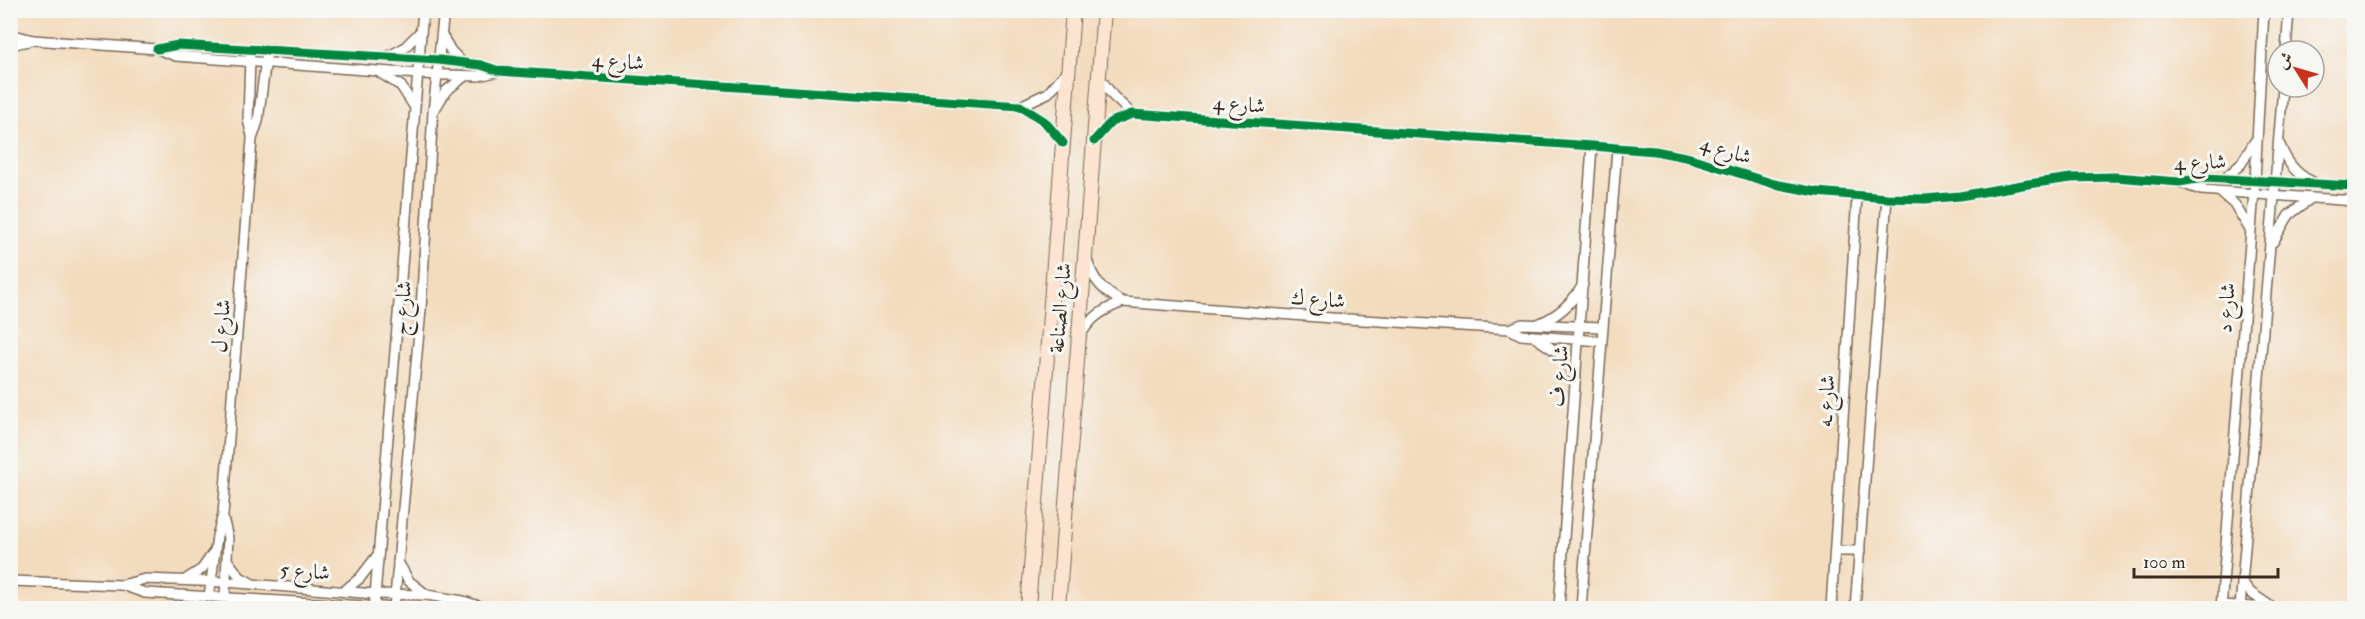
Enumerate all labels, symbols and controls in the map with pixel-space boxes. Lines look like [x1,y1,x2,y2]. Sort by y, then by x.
north arrow [2266,39,2326,99]
street label: شارع 4 [591,46,645,81]
text: ش [2272,48,2298,73]
street label: شارع 4 [1212,89,1266,124]
street label: شارع 4 [1696,130,1755,175]
street label: شارع 4 [2173,148,2227,181]
street label: شارع الصناعة [1043,262,1082,355]
street label: شارع ج [387,280,423,337]
street label: شارع د [2211,282,2246,334]
street label: شارع ك [1289,284,1346,319]
street label: شارع ل [206,298,241,354]
street label: شارع ف [1544,344,1579,408]
street label: شارع ـه [1812,374,1845,428]
scale bar [2134,541,2278,579]
text: 100 m [2143,551,2186,574]
street label: شارع 5 [279,556,331,591]

